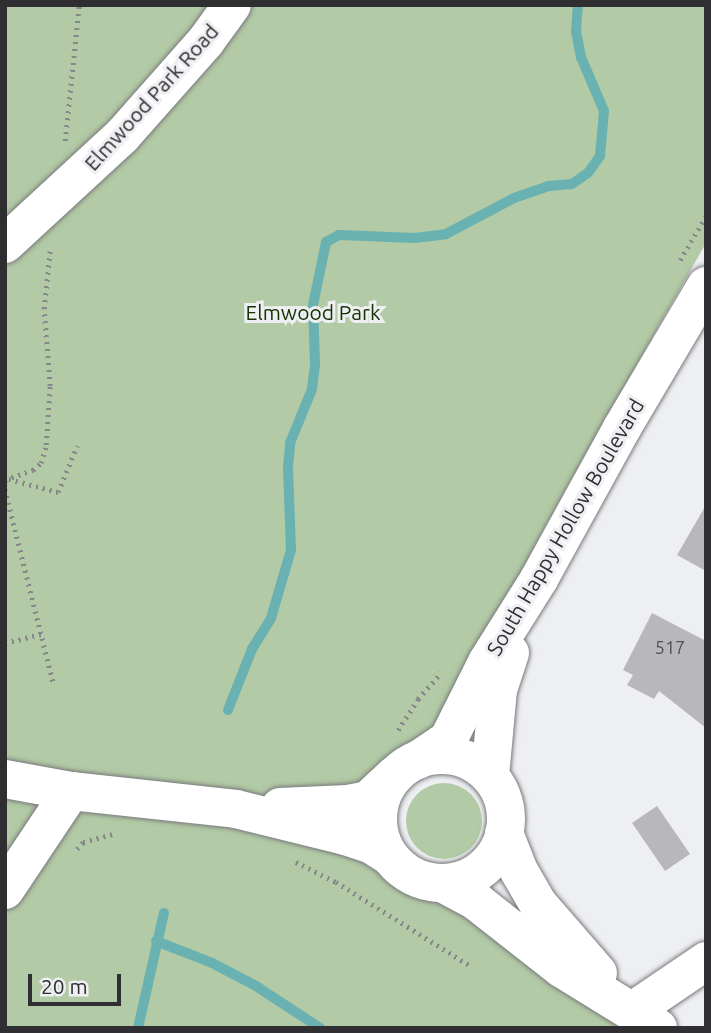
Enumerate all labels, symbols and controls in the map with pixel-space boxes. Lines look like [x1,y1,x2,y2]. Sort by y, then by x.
street label: Elmwood Park Road [79,19,223,175]
park label: Elmwood Park [245,299,381,325]
street label: South Happy Hollow Boulevard [481,394,649,660]
house number: 517 [655,636,685,658]
scale bar [32,960,124,1004]
text: 20 m [41,974,88,998]

